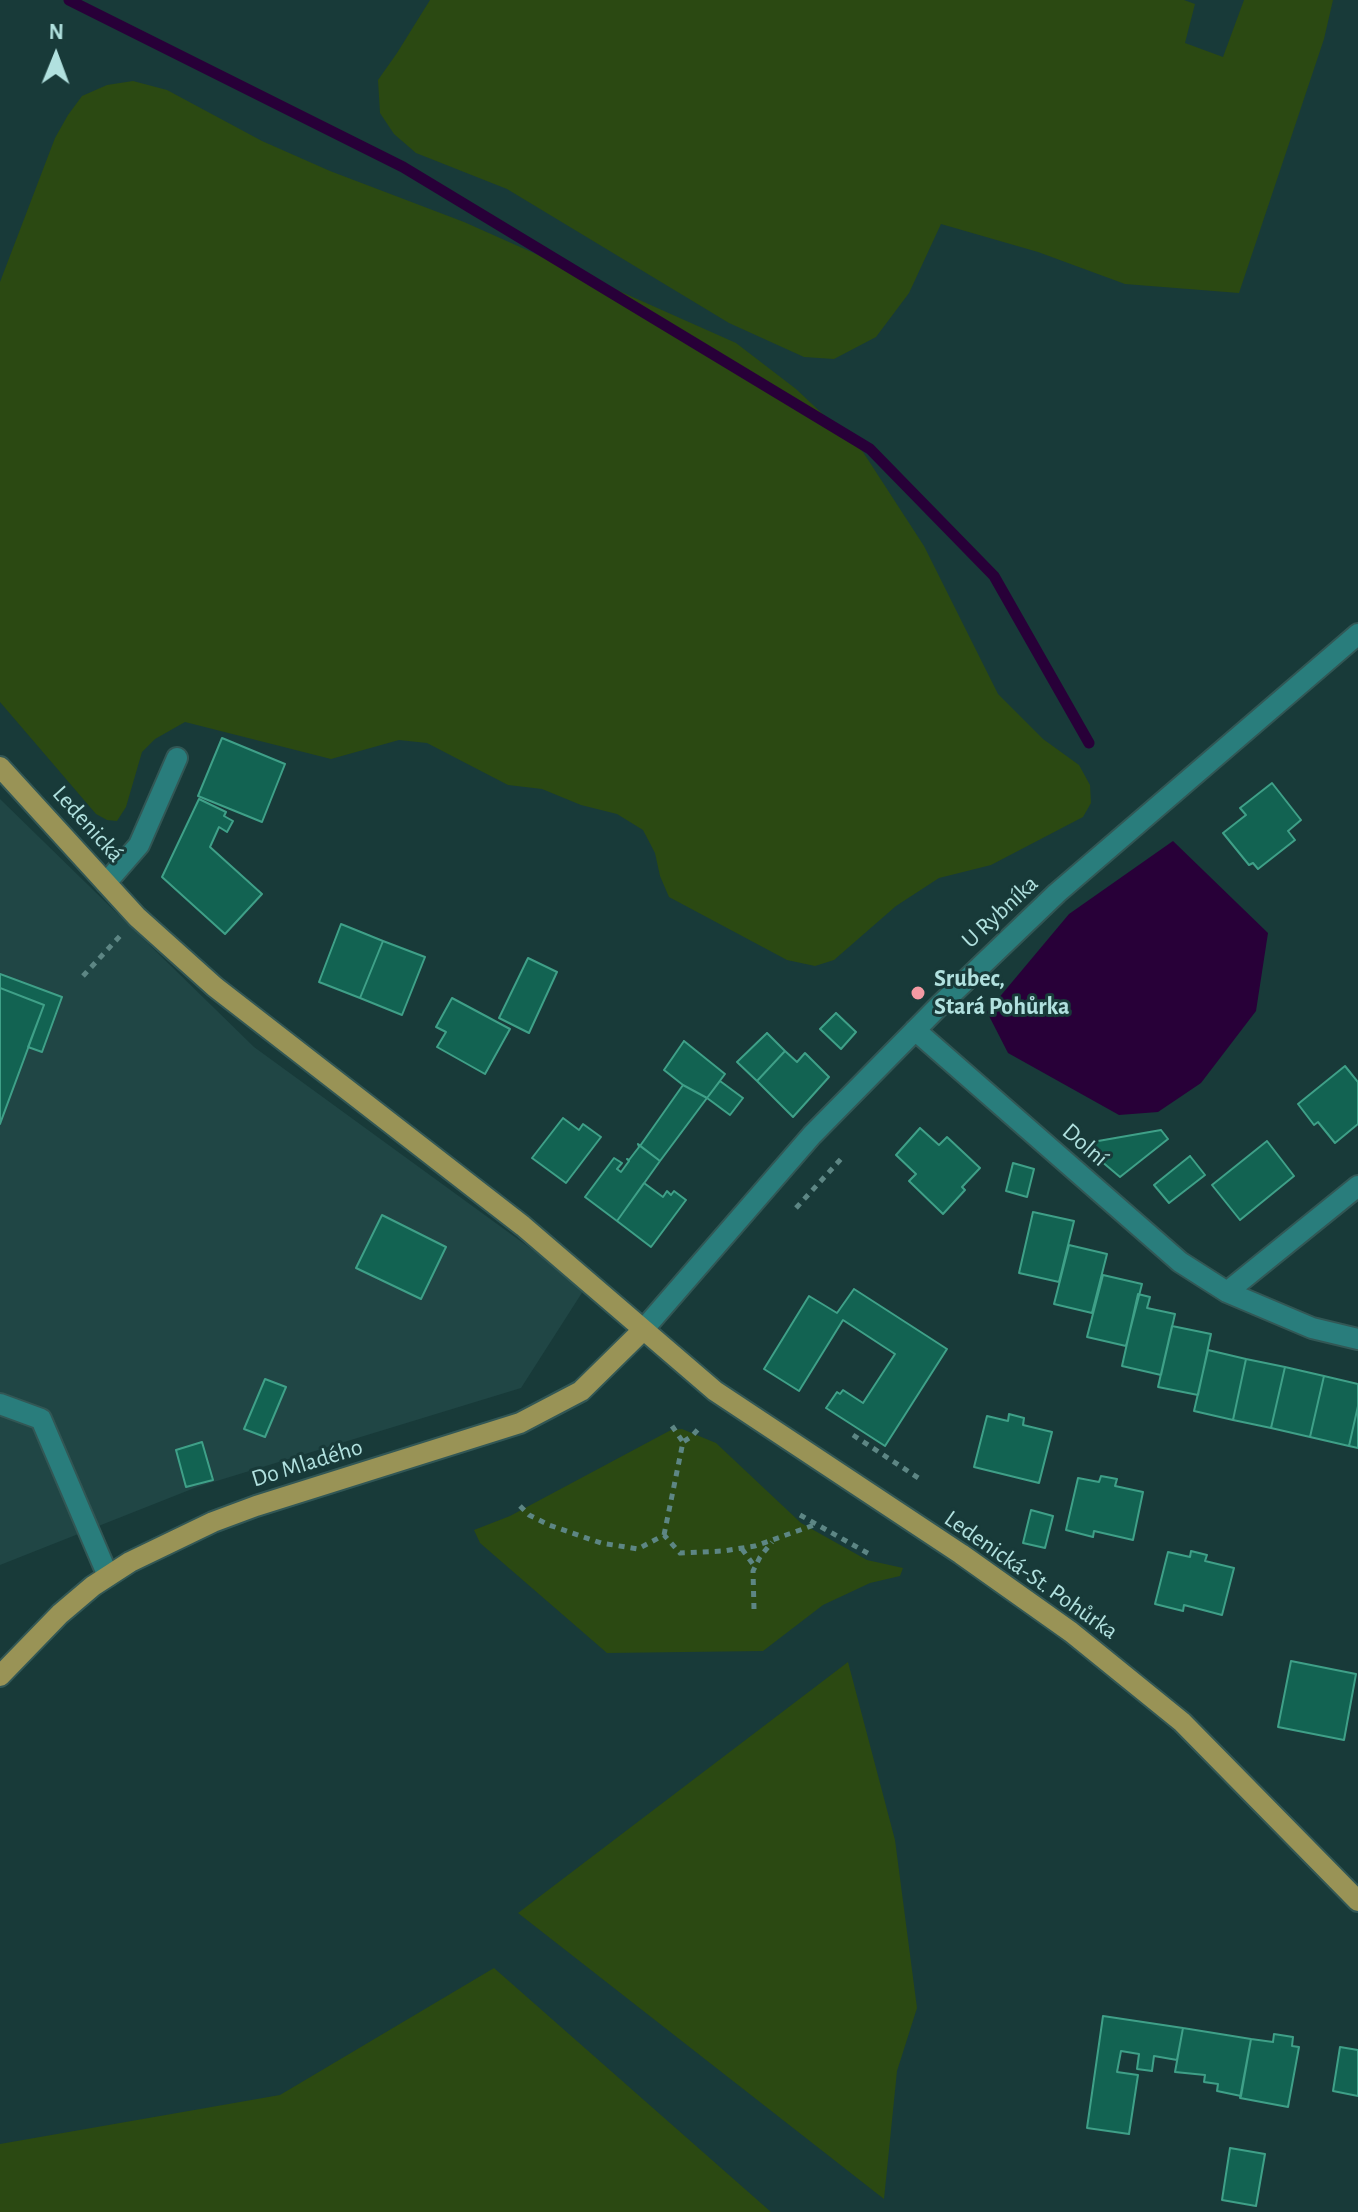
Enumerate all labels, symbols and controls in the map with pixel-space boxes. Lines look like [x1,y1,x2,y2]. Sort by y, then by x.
north arrow [16,16,96,96]
text: N [49,21,64,43]
street label: Ledenická [46,780,130,868]
street label: U Rybníka [956,869,1044,955]
place label: Srubec, Stará Pohůrka [934,965,1069,1021]
marker: Srubec, Stará Pohůrka [909,984,927,1002]
street label: Dolní [1056,1117,1114,1173]
street label: Do Mladého [248,1432,366,1494]
street label: Ledenická-St. Pohůrka [939,1504,1123,1646]

